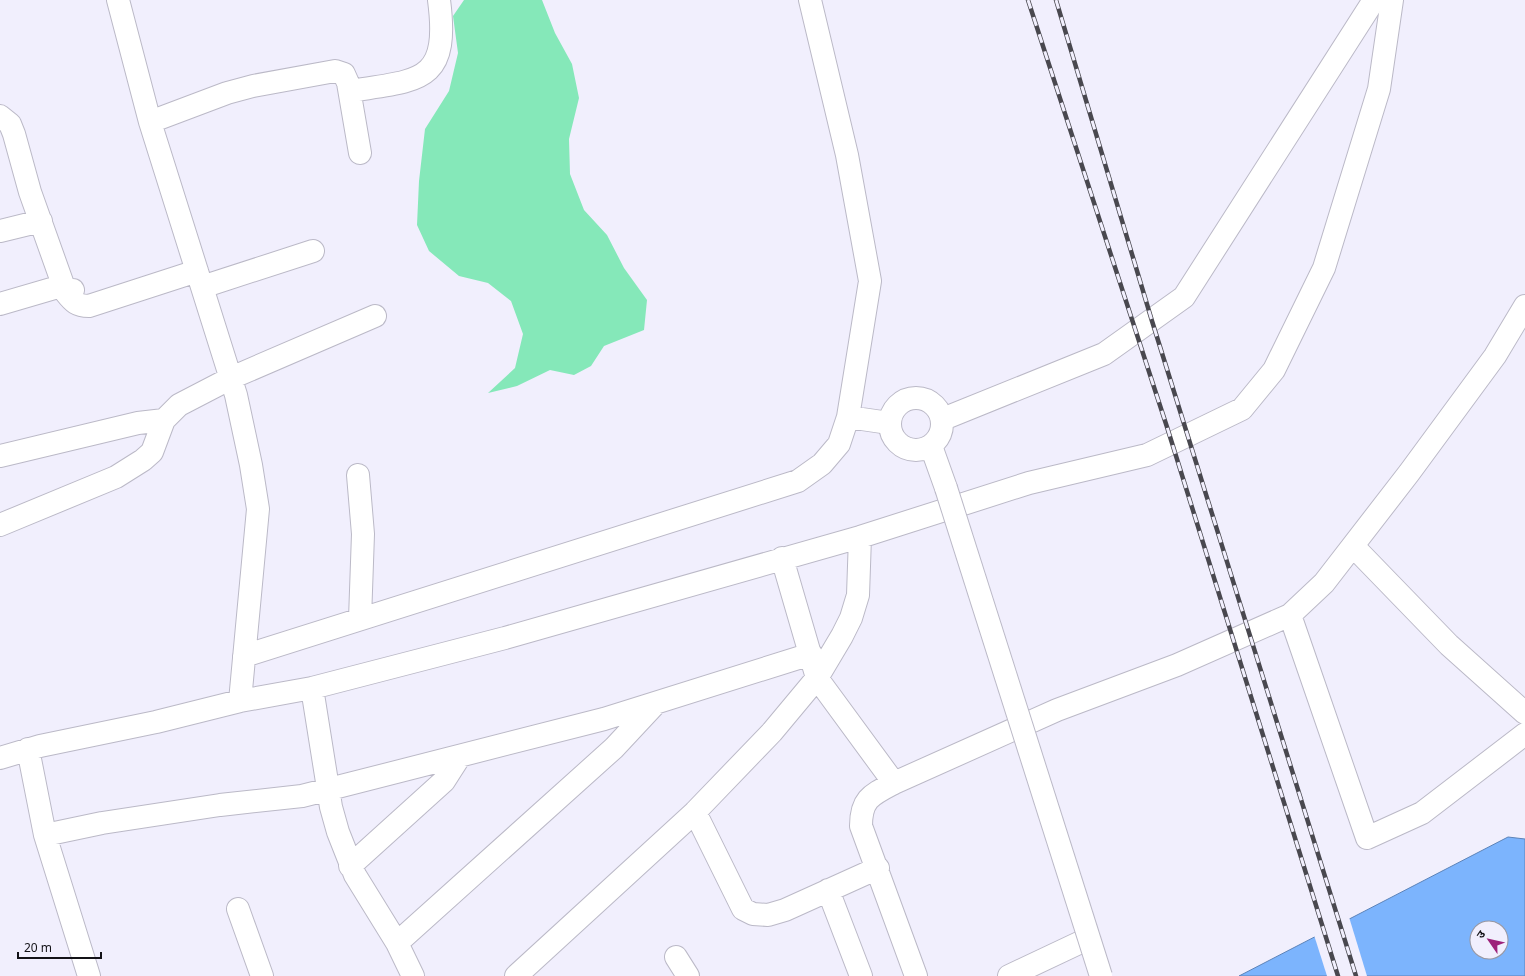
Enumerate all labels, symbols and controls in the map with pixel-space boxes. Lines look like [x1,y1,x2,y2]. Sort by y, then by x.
north arrow [1469,920,1509,960]
text: उ [1472,927,1489,941]
scale bar [18,934,101,960]
text: 20 m [24,939,52,956]

